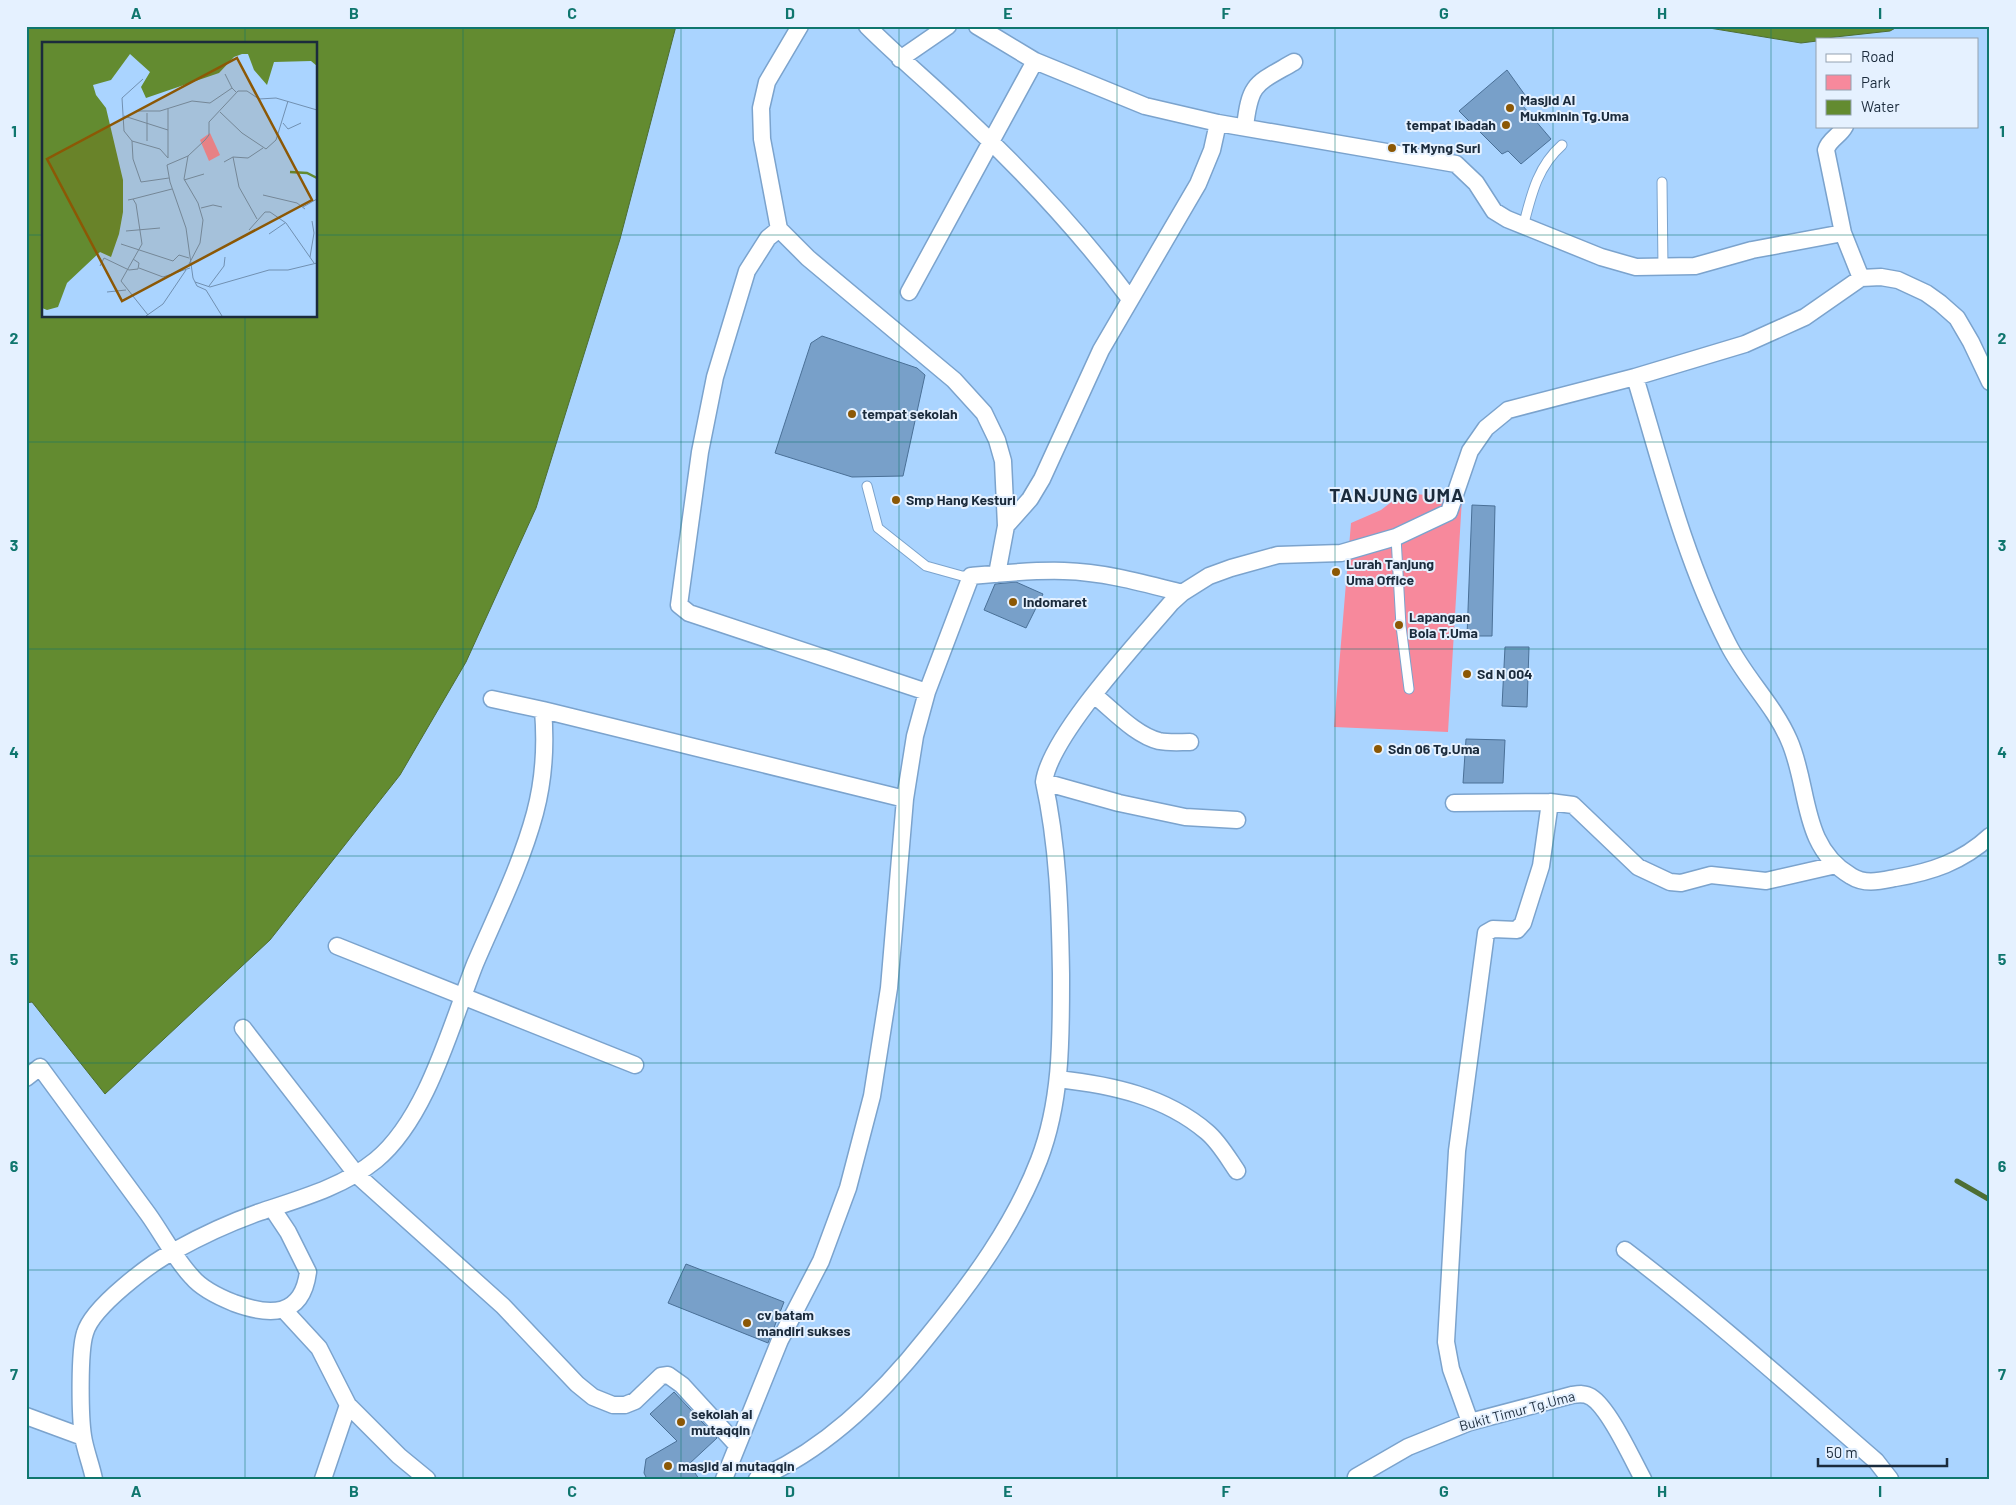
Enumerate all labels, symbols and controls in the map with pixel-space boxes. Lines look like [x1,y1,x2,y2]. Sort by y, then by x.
text: A [131,3,142,22]
text: B [349,3,359,22]
text: C [567,3,577,22]
text: D [785,3,795,22]
text: E [1003,3,1013,22]
text: F [1222,3,1231,22]
text: G [1439,3,1449,22]
text: H [1657,3,1667,22]
text: I [1878,3,1882,22]
legend [1816,38,1978,128]
inset map [42,42,318,318]
text: Road [1861,47,1894,65]
text: Park [1861,73,1891,91]
place label: Masjid Al Mukminin Tg.Uma [1520,91,1629,124]
text: Water [1861,97,1900,115]
marker: Masjid Al Mukminin Tg.Uma [1504,102,1516,114]
place label: tempat ibadah [1406,116,1496,133]
marker: tempat ibadah [1500,119,1512,131]
text: 1 [11,121,17,140]
text: 1 [1999,121,2005,140]
place label: Tk Myng Suri [1402,139,1481,156]
marker: Tk Myng Suri [1386,142,1398,154]
text: 2 [10,328,19,347]
text: 2 [1998,328,2007,347]
place label: tempat sekolah [862,405,958,422]
marker: tempat sekolah [846,408,858,420]
district label: TANJUNG UMA [1329,483,1465,506]
place label: Smp Hang Kesturi [906,491,1016,508]
marker: Smp Hang Kesturi [890,494,902,506]
text: 3 [10,535,18,554]
text: 3 [1998,535,2006,554]
place label: Lurah Tanjung Uma Office [1346,555,1434,588]
marker: Lurah Tanjung Uma Office [1330,566,1342,578]
place label: Indomaret [1023,593,1087,610]
marker: Indomaret [1007,596,1019,608]
place label: Lapangan Bola T.Uma [1409,608,1478,641]
marker: Lapangan Bola T.Uma [1393,619,1405,631]
place label: Sd N 004 [1477,665,1533,682]
marker: Sd N 004 [1461,668,1473,680]
place label: Sdn 06 Tg.Uma [1388,740,1480,757]
text: 4 [9,742,19,761]
text: 4 [1997,742,2007,761]
marker: Sdn 06 Tg.Uma [1372,743,1384,755]
text: 5 [10,949,19,968]
text: 5 [1998,949,2007,968]
text: 6 [10,1156,19,1175]
text: 6 [1998,1156,2007,1175]
place label: cv batam mandiri sukses [757,1306,851,1339]
marker: cv batam mandiri sukses [741,1317,753,1329]
text: 7 [10,1364,18,1383]
text: 7 [1998,1364,2006,1383]
street label: Bukit Timur Tg.Uma [1457,1387,1577,1434]
place label: sekolah al mutaqqin [691,1405,752,1438]
marker: sekolah al mutaqqin [675,1416,687,1428]
scale bar [1818,1435,1947,1467]
text: 50 m [1826,1443,1858,1461]
place label: masjid al mutaqqin [678,1457,795,1474]
marker: masjid al mutaqqin [662,1460,674,1472]
text: A [131,1481,142,1500]
text: B [349,1481,359,1500]
text: C [567,1481,577,1500]
text: D [785,1481,795,1500]
text: E [1003,1481,1013,1500]
text: F [1222,1481,1231,1500]
text: G [1439,1481,1449,1500]
text: H [1657,1481,1667,1500]
text: I [1878,1481,1882,1500]

